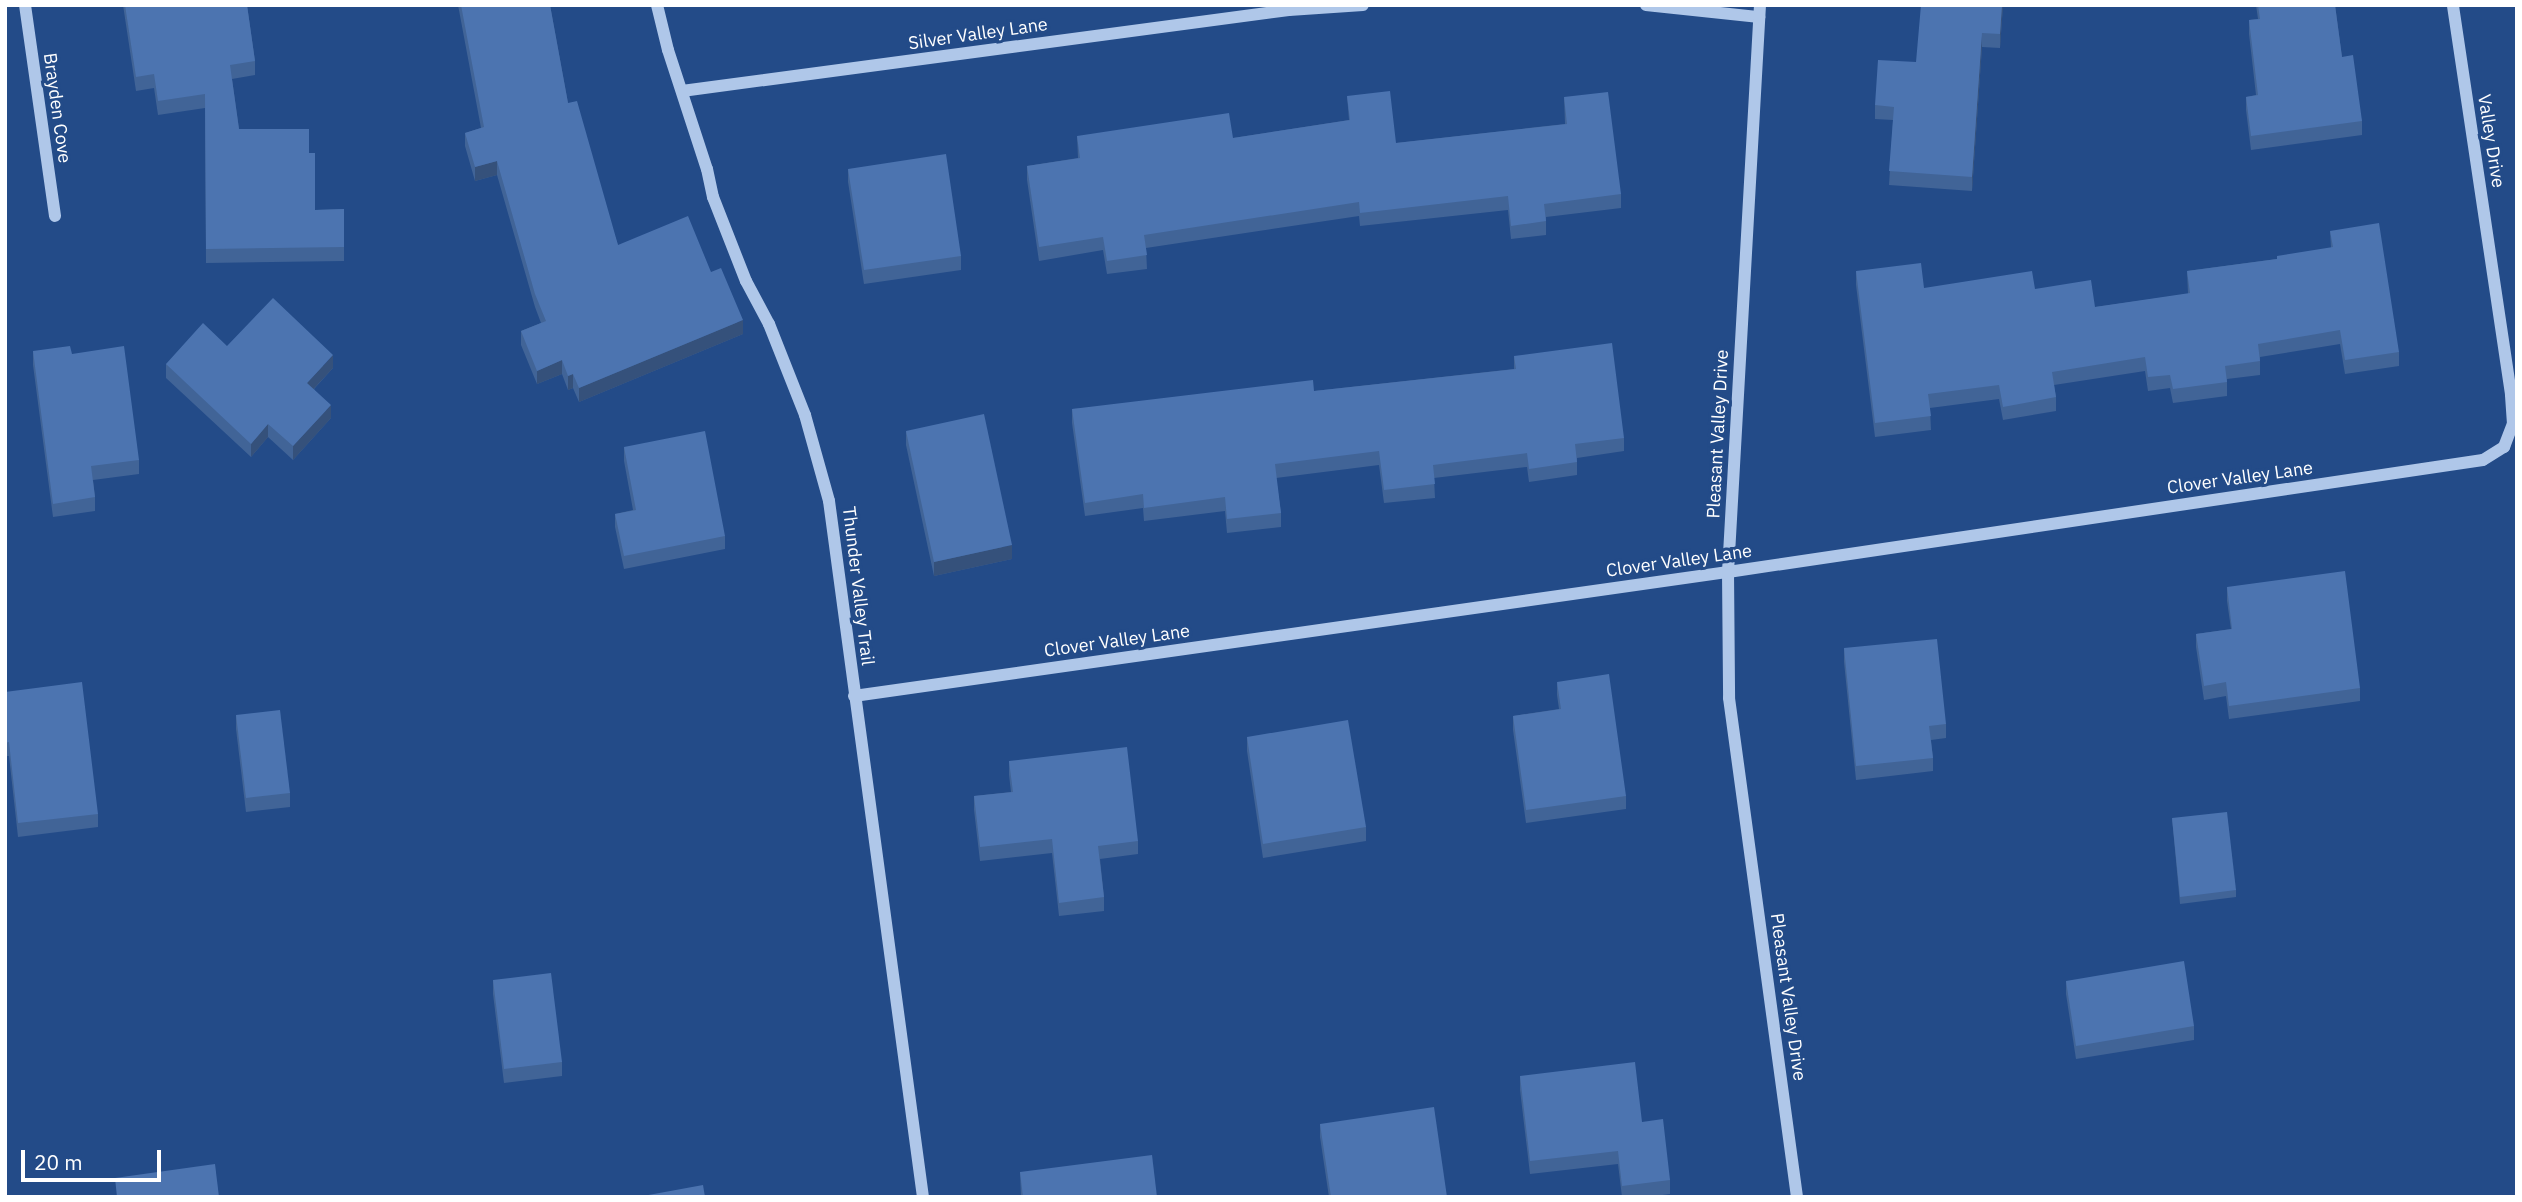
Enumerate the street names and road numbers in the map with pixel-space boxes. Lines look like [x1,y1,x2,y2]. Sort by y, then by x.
street label: Silver Valley Lane [907,14,1049,54]
street label: Brayden Cove [39,51,75,165]
street label: Valley Drive [2473,93,2509,189]
street label: Pleasant Valley Drive [1703,349,1733,519]
street label: Clover Valley Lane [2166,457,2314,499]
street label: Thunder Valley Trail [838,505,878,667]
street label: Clover Valley Lane [1605,540,1753,582]
street label: Clover Valley Lane [1043,620,1191,662]
street label: Pleasant Valley Drive [1766,912,1810,1082]

